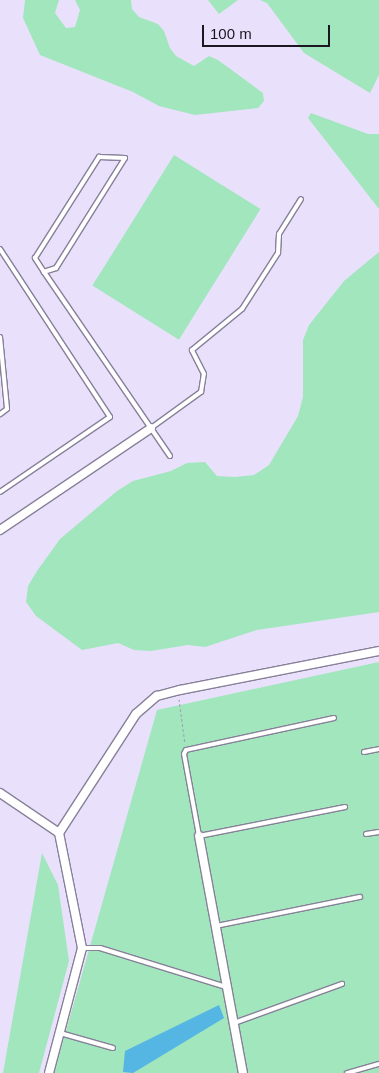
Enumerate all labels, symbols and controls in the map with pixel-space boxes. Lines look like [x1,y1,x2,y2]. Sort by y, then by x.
scale bar [204,15,332,47]
text: 100 m [210,25,252,42]

